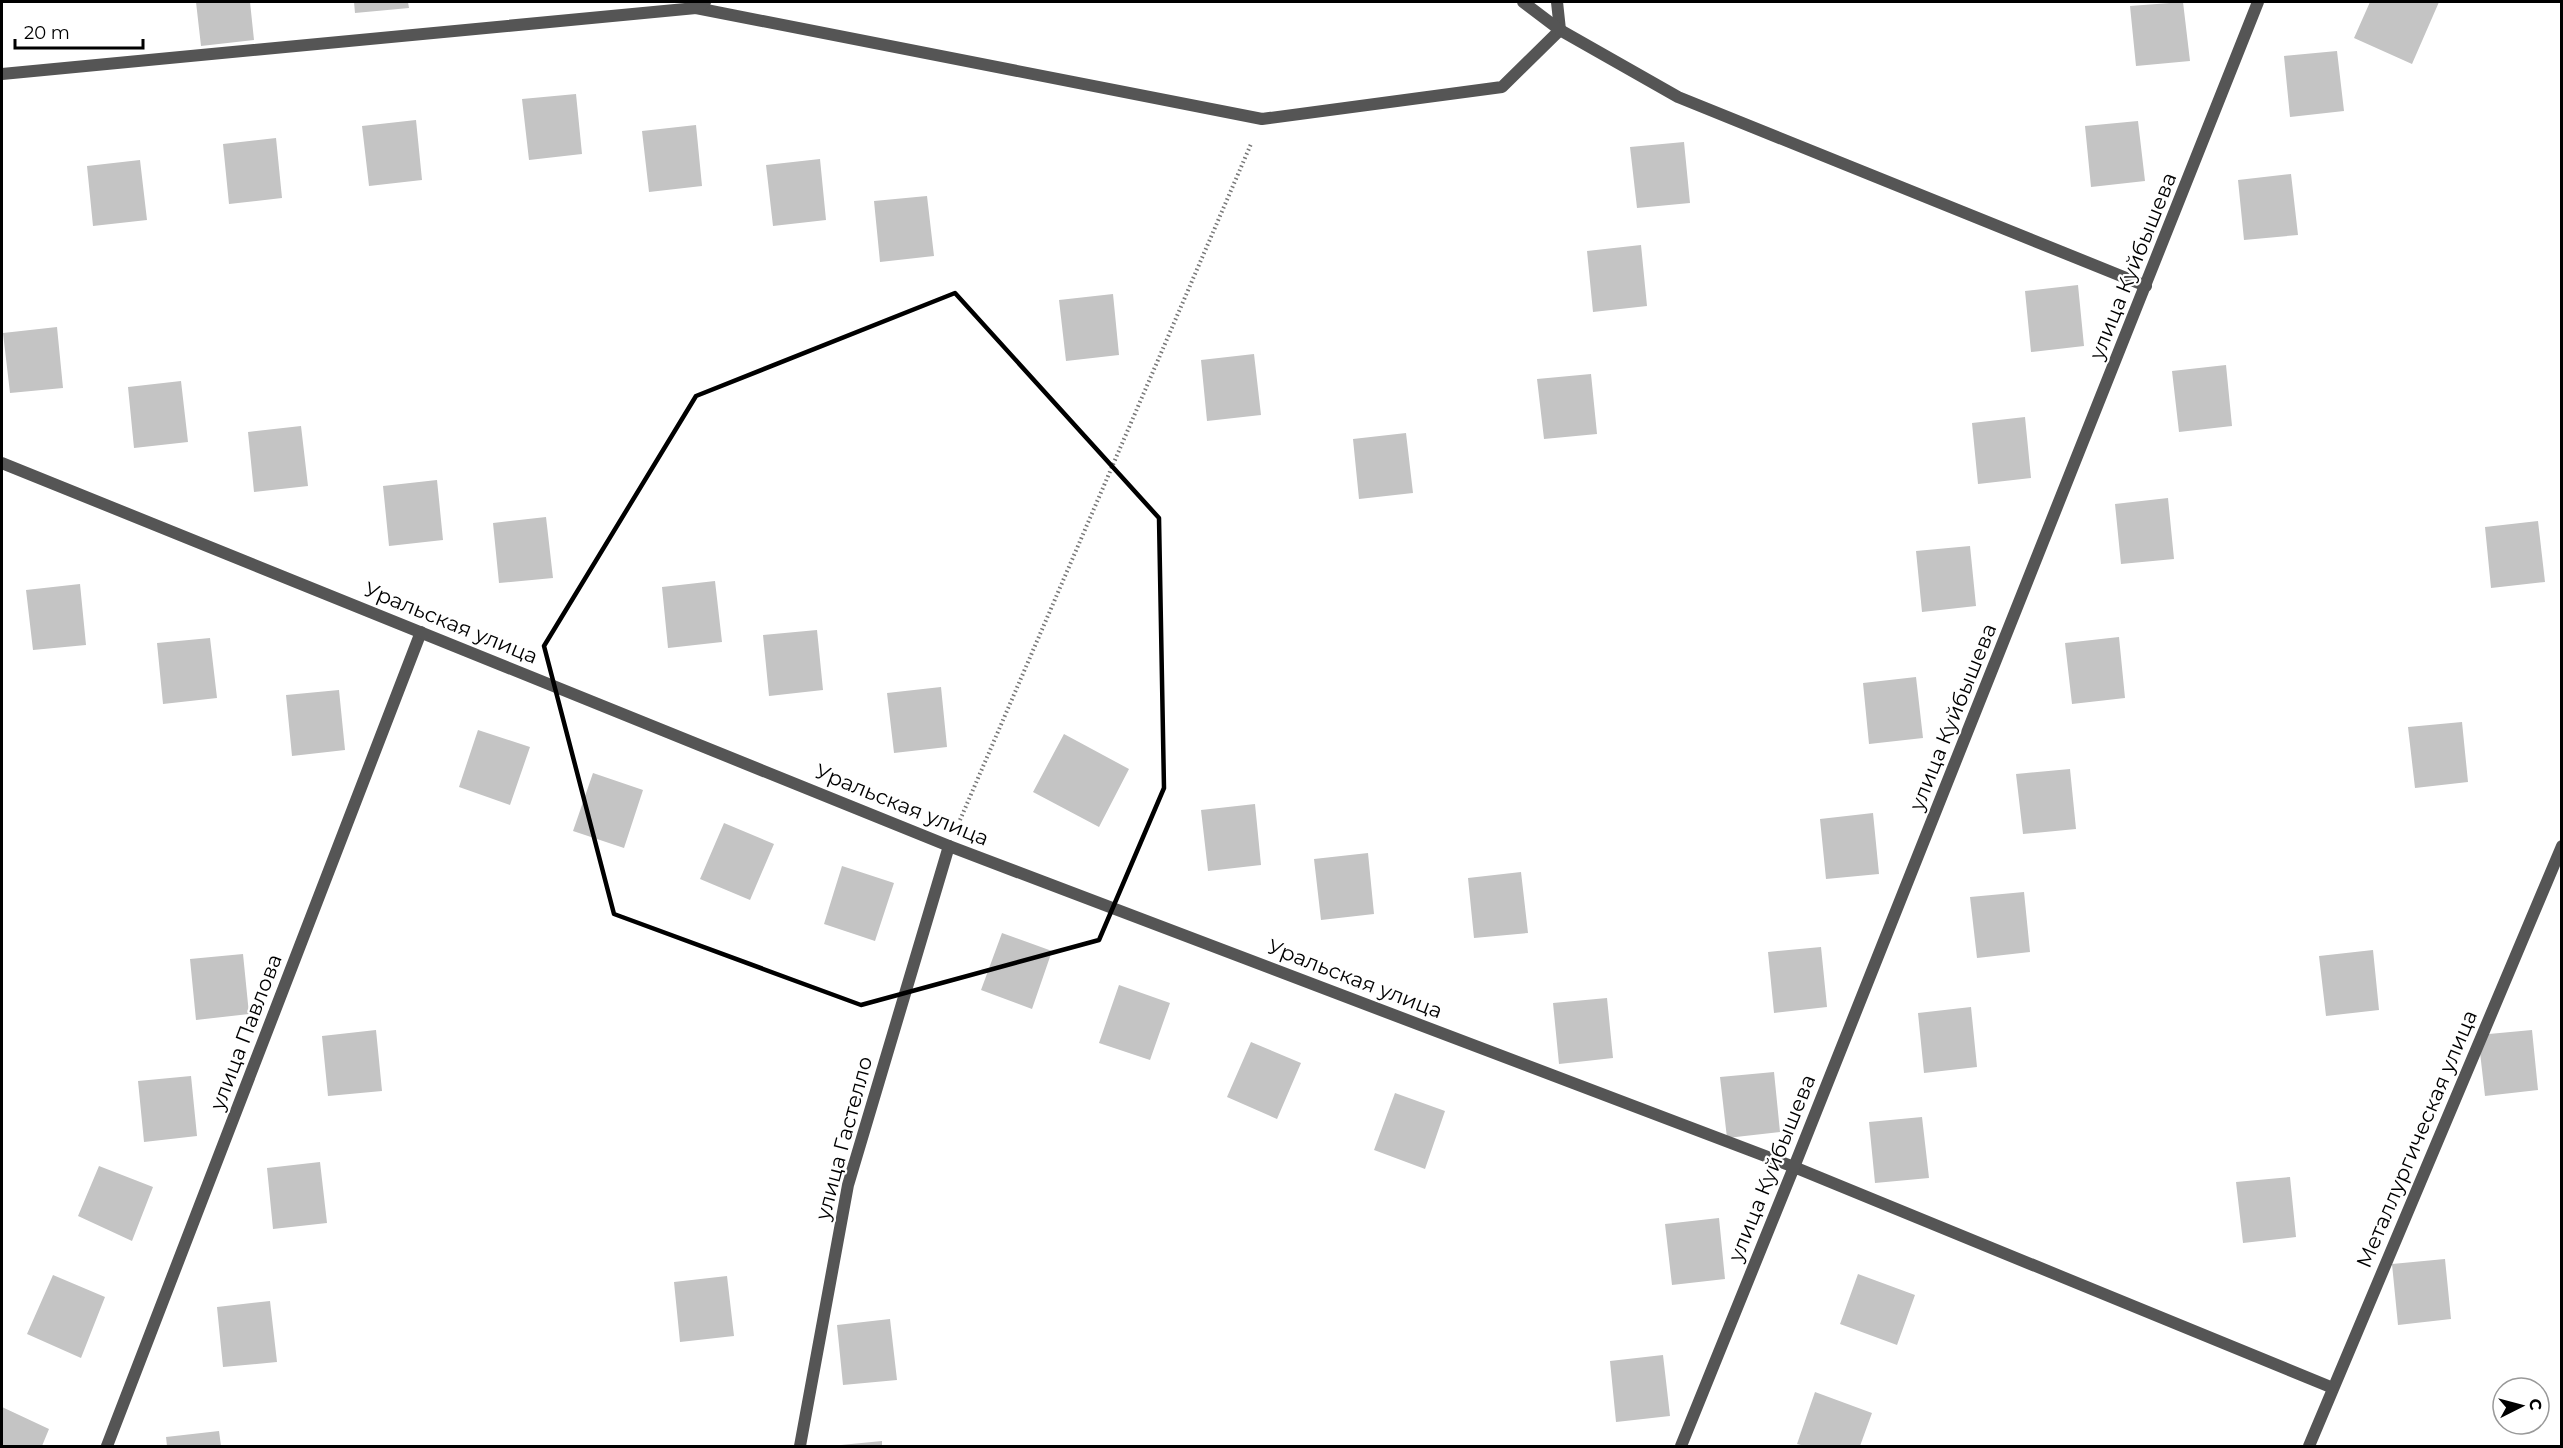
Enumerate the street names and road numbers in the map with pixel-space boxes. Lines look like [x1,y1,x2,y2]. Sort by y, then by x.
street label: улица Куйбышева [2083,169,2181,364]
street label: Уральская улица [361,576,542,669]
street label: улица Куйбышева [1903,620,2001,815]
street label: Уральская улица [812,758,993,851]
street label: Уральская улица [1264,934,1446,1023]
street label: улица Павлова [204,950,287,1114]
street label: Металлургическая улица [2351,1006,2482,1271]
street label: улица Гастелло [809,1053,877,1223]
street label: улица Куйбышева [1722,1071,1820,1266]

